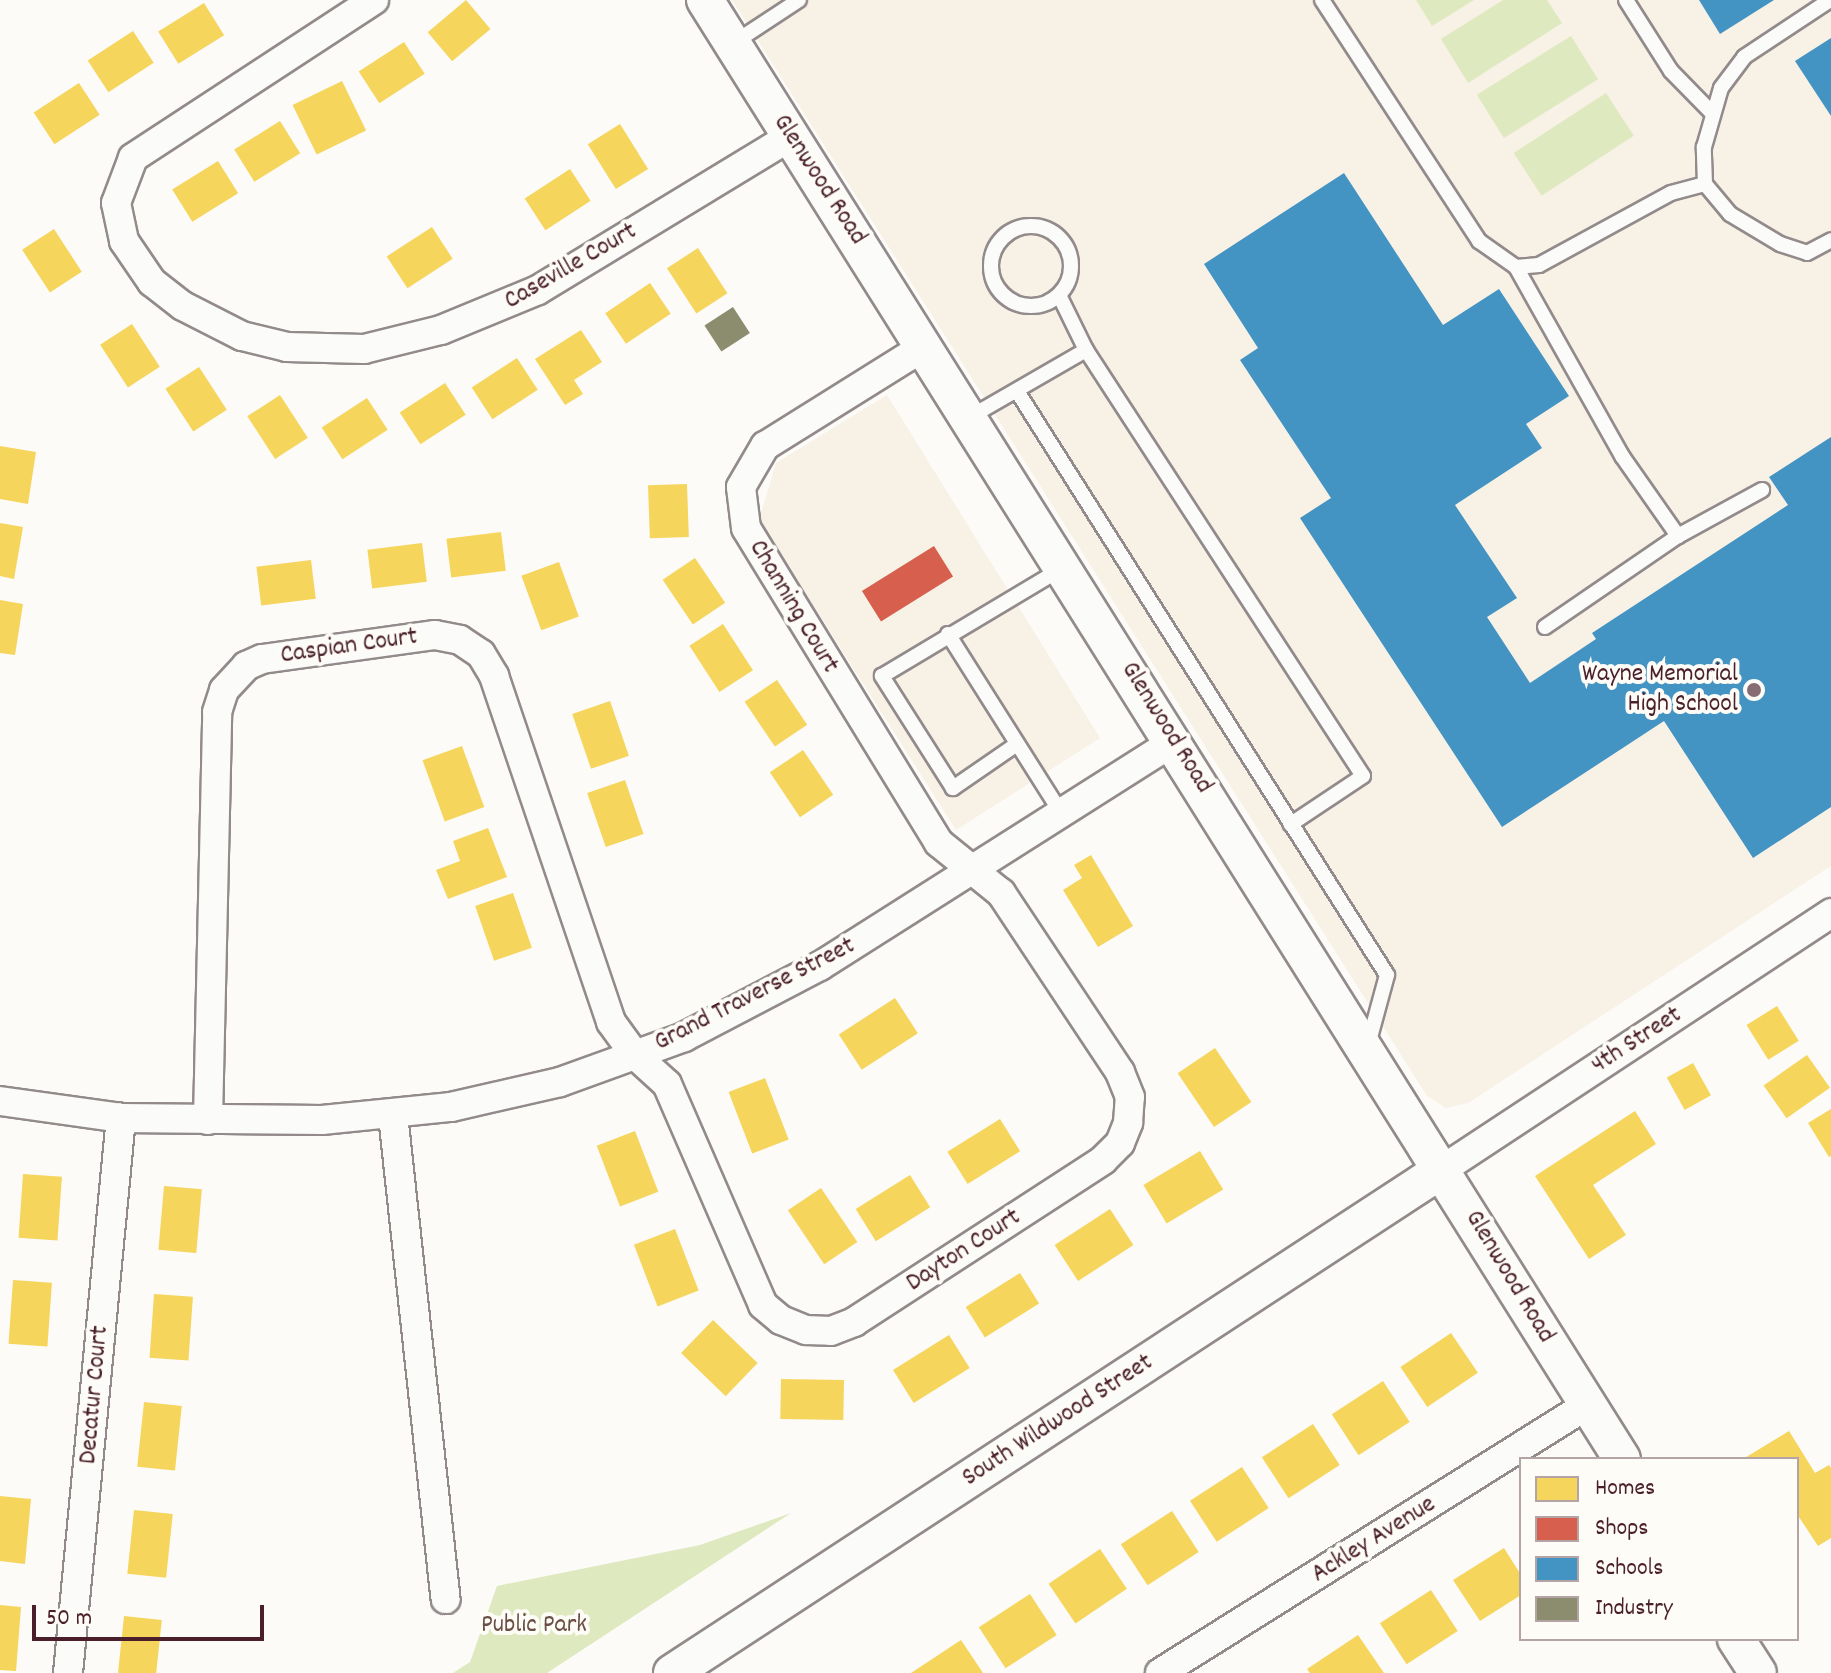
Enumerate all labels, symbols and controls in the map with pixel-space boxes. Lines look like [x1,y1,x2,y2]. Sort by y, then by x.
street label: Glenwood Road [765,109,873,251]
street label: Caseville Court [499,217,643,317]
street label: Channing Court [741,535,845,679]
street label: Caspian Court [279,622,419,672]
street label: Glenwood Road [1113,656,1219,800]
place label: Wayne Memorial High School [1582,659,1738,720]
marker: Wayne Memorial High School [1745,681,1763,699]
street label: Grand Traverse Street [650,931,860,1059]
street label: 4th Street [1586,1000,1688,1082]
street label: Dayton Court [901,1202,1027,1300]
street label: Glenwood Road [1457,1205,1561,1349]
street label: Decatur Court [73,1325,117,1465]
street label: South Wildwood Street [957,1348,1159,1494]
legend [1519,1457,1799,1641]
text: Homes [1595,1472,1655,1506]
street label: Ackley Avenue [1306,1490,1442,1590]
text: Shops [1595,1512,1648,1546]
text: Schools [1595,1552,1663,1586]
scale bar [36,1589,268,1639]
text: Industry [1595,1592,1673,1626]
text: 50 m [46,1602,92,1636]
park label: Public Park [481,1610,587,1642]

